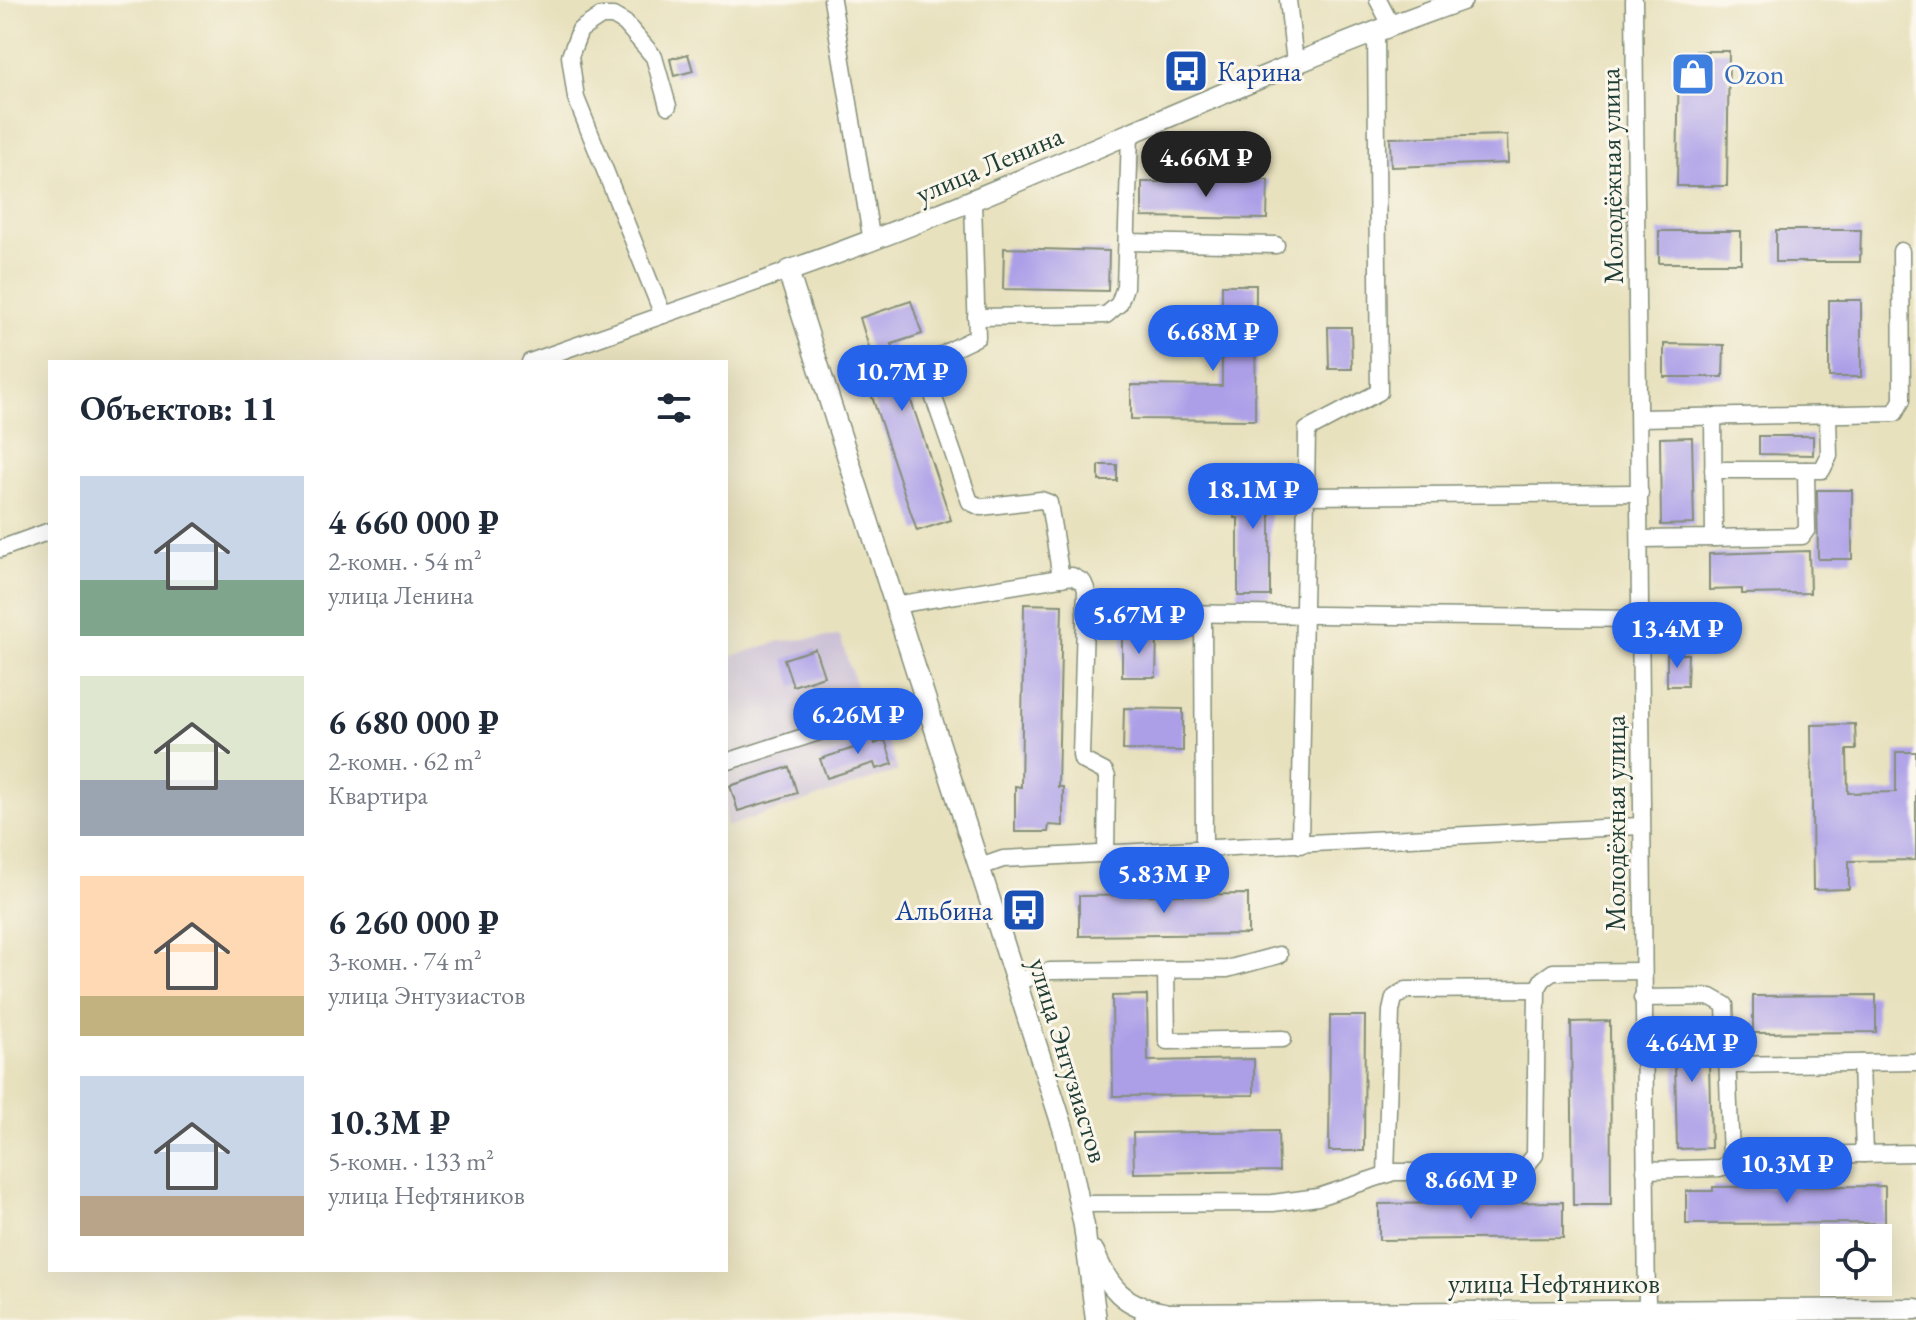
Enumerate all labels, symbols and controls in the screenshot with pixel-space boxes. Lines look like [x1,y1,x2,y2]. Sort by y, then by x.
bus stop icon: Карина [1162,47,1210,95]
shop icon: Ozon [1669,50,1717,98]
place label: Карина [1217,53,1303,89]
place label: Ozon [1724,56,1785,92]
street label: Молодёжная улица [1591,67,1631,285]
street label: улица Ленина [910,116,1069,211]
pin: 4.66M ₽ [1132,131,1280,199]
text: 4.66M ₽ [1159,140,1253,174]
pin: 6.68M ₽ [1139,305,1287,373]
text: 6.68M ₽ [1166,314,1260,348]
pin: 10.7M ₽ [828,345,976,413]
text: 10.7M ₽ [855,354,949,388]
text: Объектов: 11 [80,386,277,430]
icon: filters [652,386,696,430]
pin: 18.1M ₽ [1179,463,1327,531]
text: 18.1M ₽ [1206,472,1300,506]
text: 4 660 000 ₽ [328,500,499,544]
icon: home [144,508,240,604]
text: 2-комн. · 54 m² [328,544,482,578]
text: улица Ленина [328,578,474,612]
pin: 5.67M ₽ [1065,588,1213,656]
text: 5.67M ₽ [1092,597,1186,631]
pin: 13.4M ₽ [1603,602,1751,670]
text: 13.4M ₽ [1630,611,1724,645]
pin: 6.26M ₽ [784,688,932,756]
text: 6.26M ₽ [811,697,905,731]
text: 6 680 000 ₽ [328,700,499,744]
icon: home [144,708,240,804]
street label: Молодёжная улица [1597,714,1633,931]
text: 2-комн. · 62 m² [328,744,482,778]
text: Квартира [328,778,428,812]
pin: 5.83M ₽ [1090,847,1238,915]
text: 5.83M ₽ [1117,856,1211,890]
bus stop icon: Альбина [1000,886,1048,934]
place label: Альбина [894,892,994,928]
text: 6 260 000 ₽ [328,900,499,944]
icon: home [144,908,240,1004]
text: 3-комн. · 74 m² [328,944,482,978]
street label: улица Энтузиастов [1021,953,1117,1167]
text: улица Энтузиастов [328,978,525,1012]
pin: 4.64M ₽ [1618,1016,1766,1084]
text: 4.64M ₽ [1645,1025,1739,1059]
text: 10.3M ₽ [328,1100,451,1144]
icon: home [144,1108,240,1204]
pin: 10.3M ₽ [1713,1137,1861,1205]
text: 5-комн. · 133 m² [328,1144,494,1178]
text: 10.3M ₽ [1740,1146,1834,1180]
pin: 8.66M ₽ [1397,1153,1545,1221]
text: 8.66M ₽ [1424,1162,1518,1196]
text: улица Нефтяников [328,1178,525,1212]
map controls [1820,1224,1892,1296]
button: locate [1820,1224,1892,1296]
street label: улица Нефтяников [1448,1265,1660,1301]

